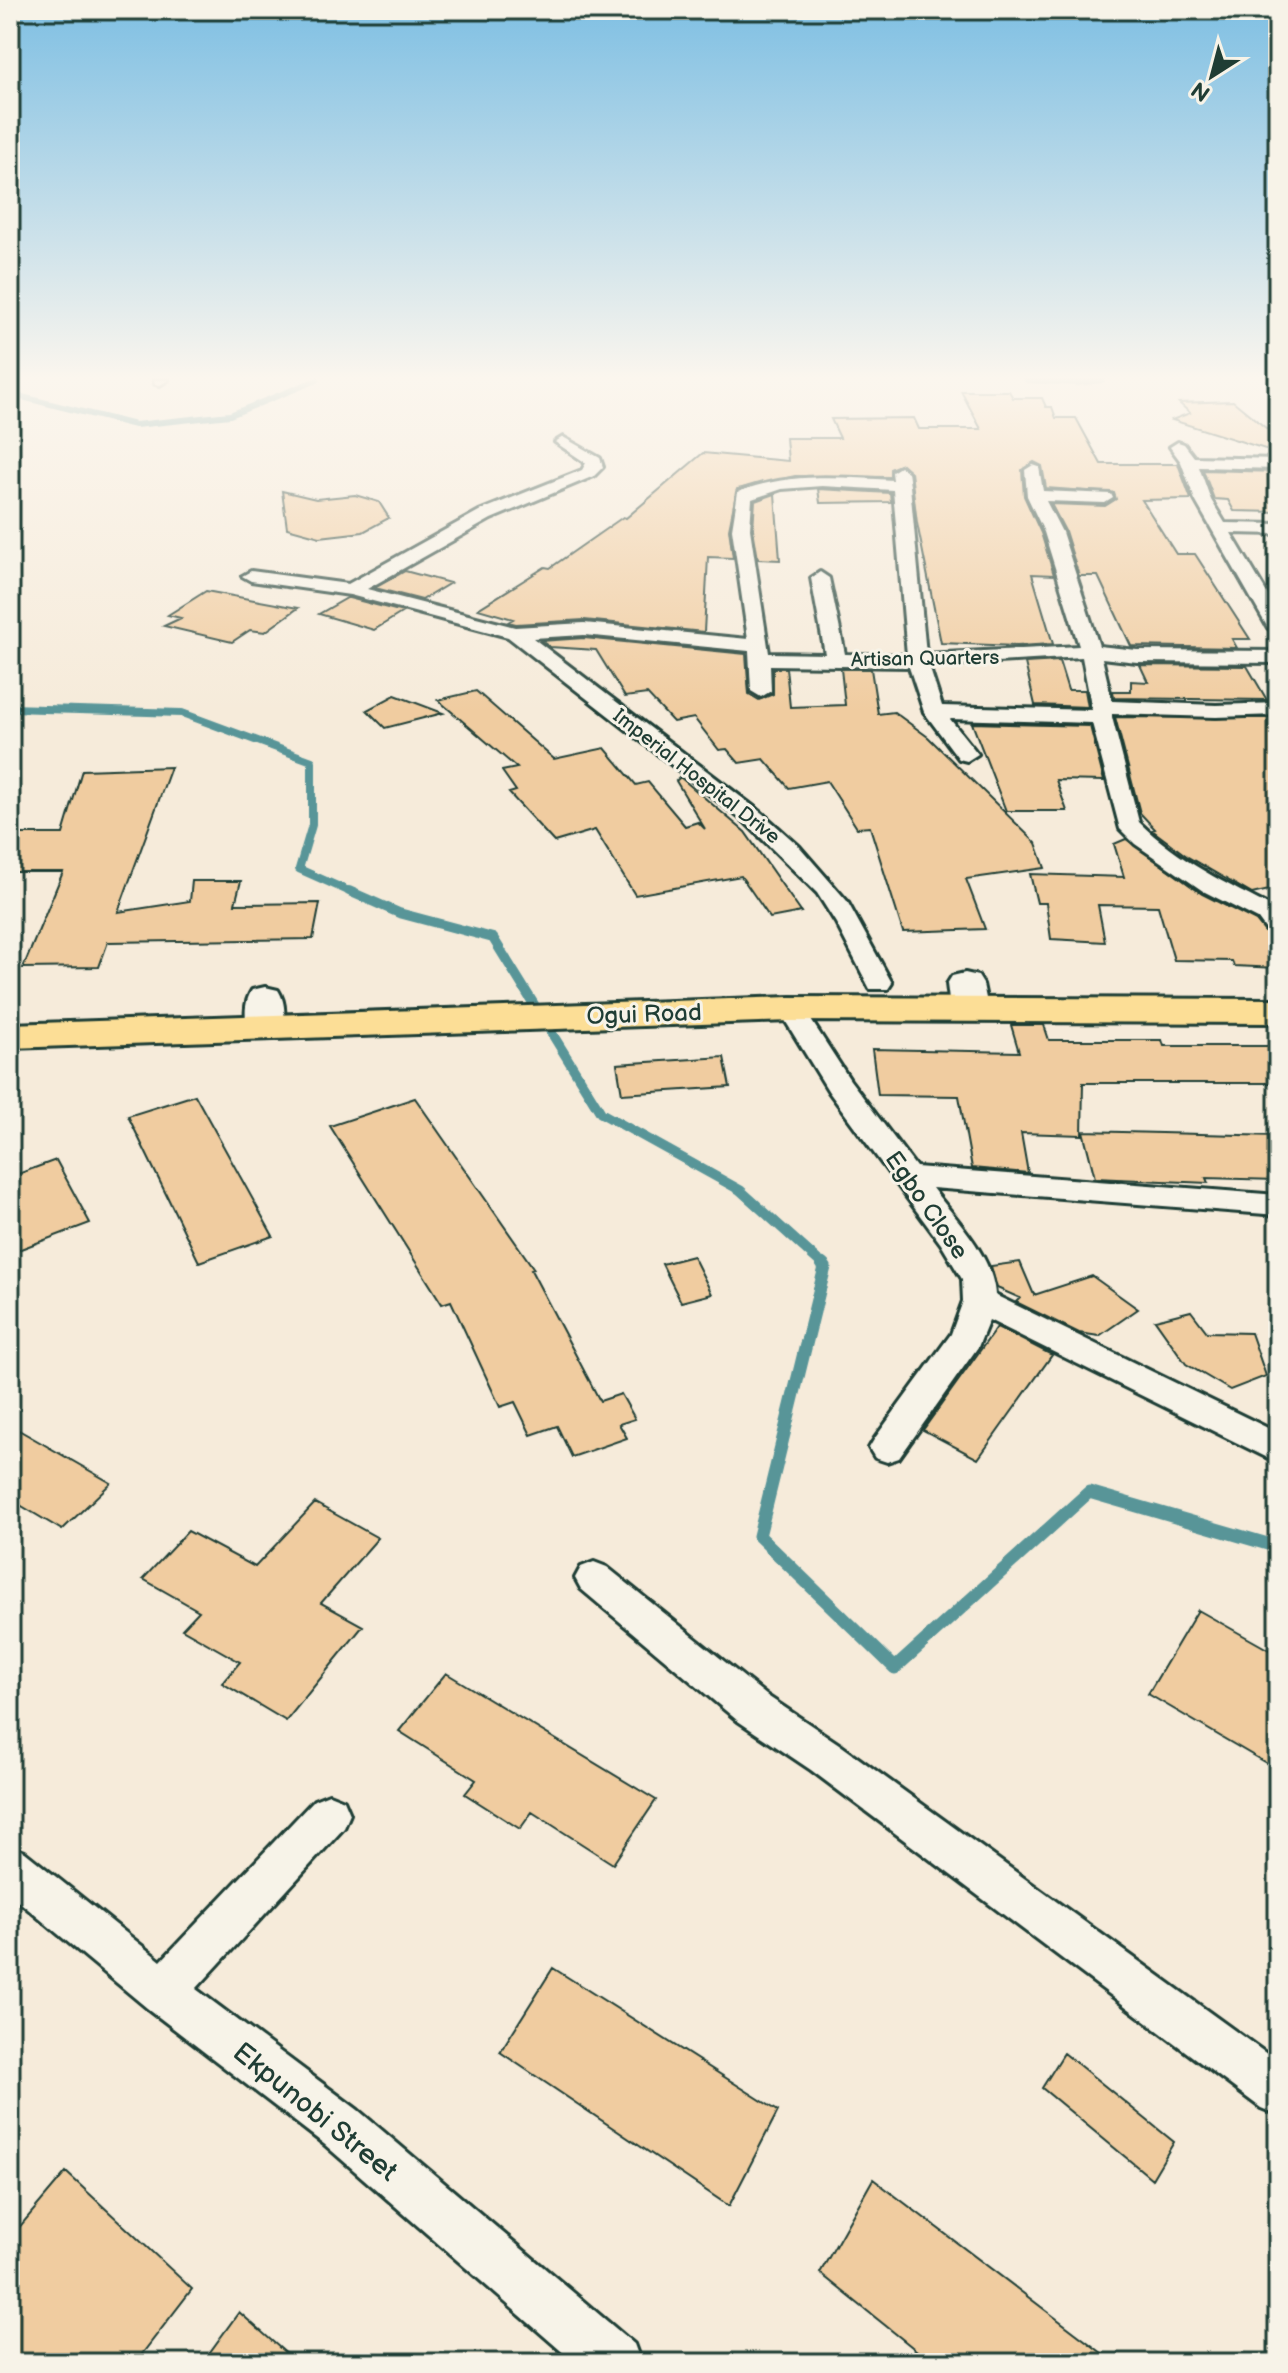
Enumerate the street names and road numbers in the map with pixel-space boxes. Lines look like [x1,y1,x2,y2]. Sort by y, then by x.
street label: Artisan Quarters [851,646,999,672]
street label: Imperial Hospital Drive [608,704,785,849]
street label: Ogui Road [586,998,702,1031]
street label: Egbo Close [879,1146,974,1265]
street label: Ekpunobi Street [226,2036,404,2189]

